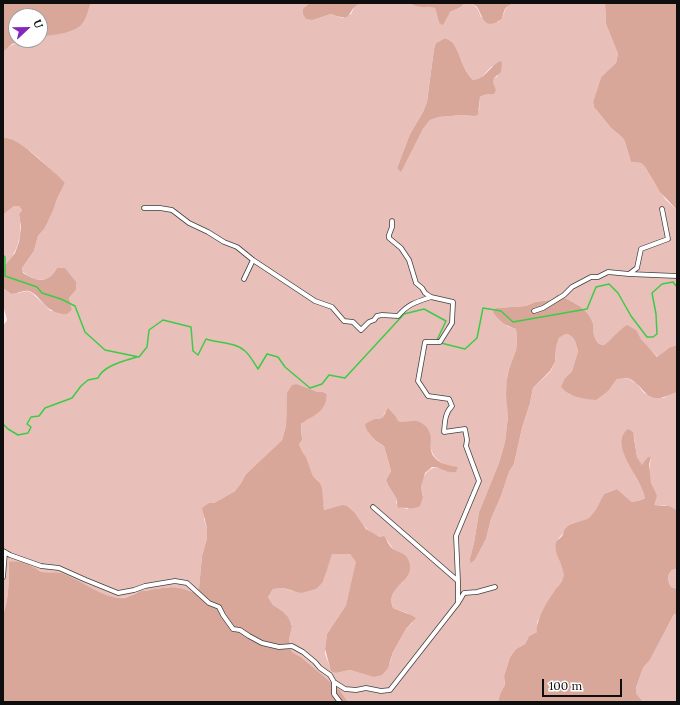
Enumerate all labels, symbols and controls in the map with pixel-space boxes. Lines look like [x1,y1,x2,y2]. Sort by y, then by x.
north arrow [8,8,48,48]
text: U [30,17,46,30]
scale bar [544,671,624,697]
text: 100 m [549,678,582,693]

